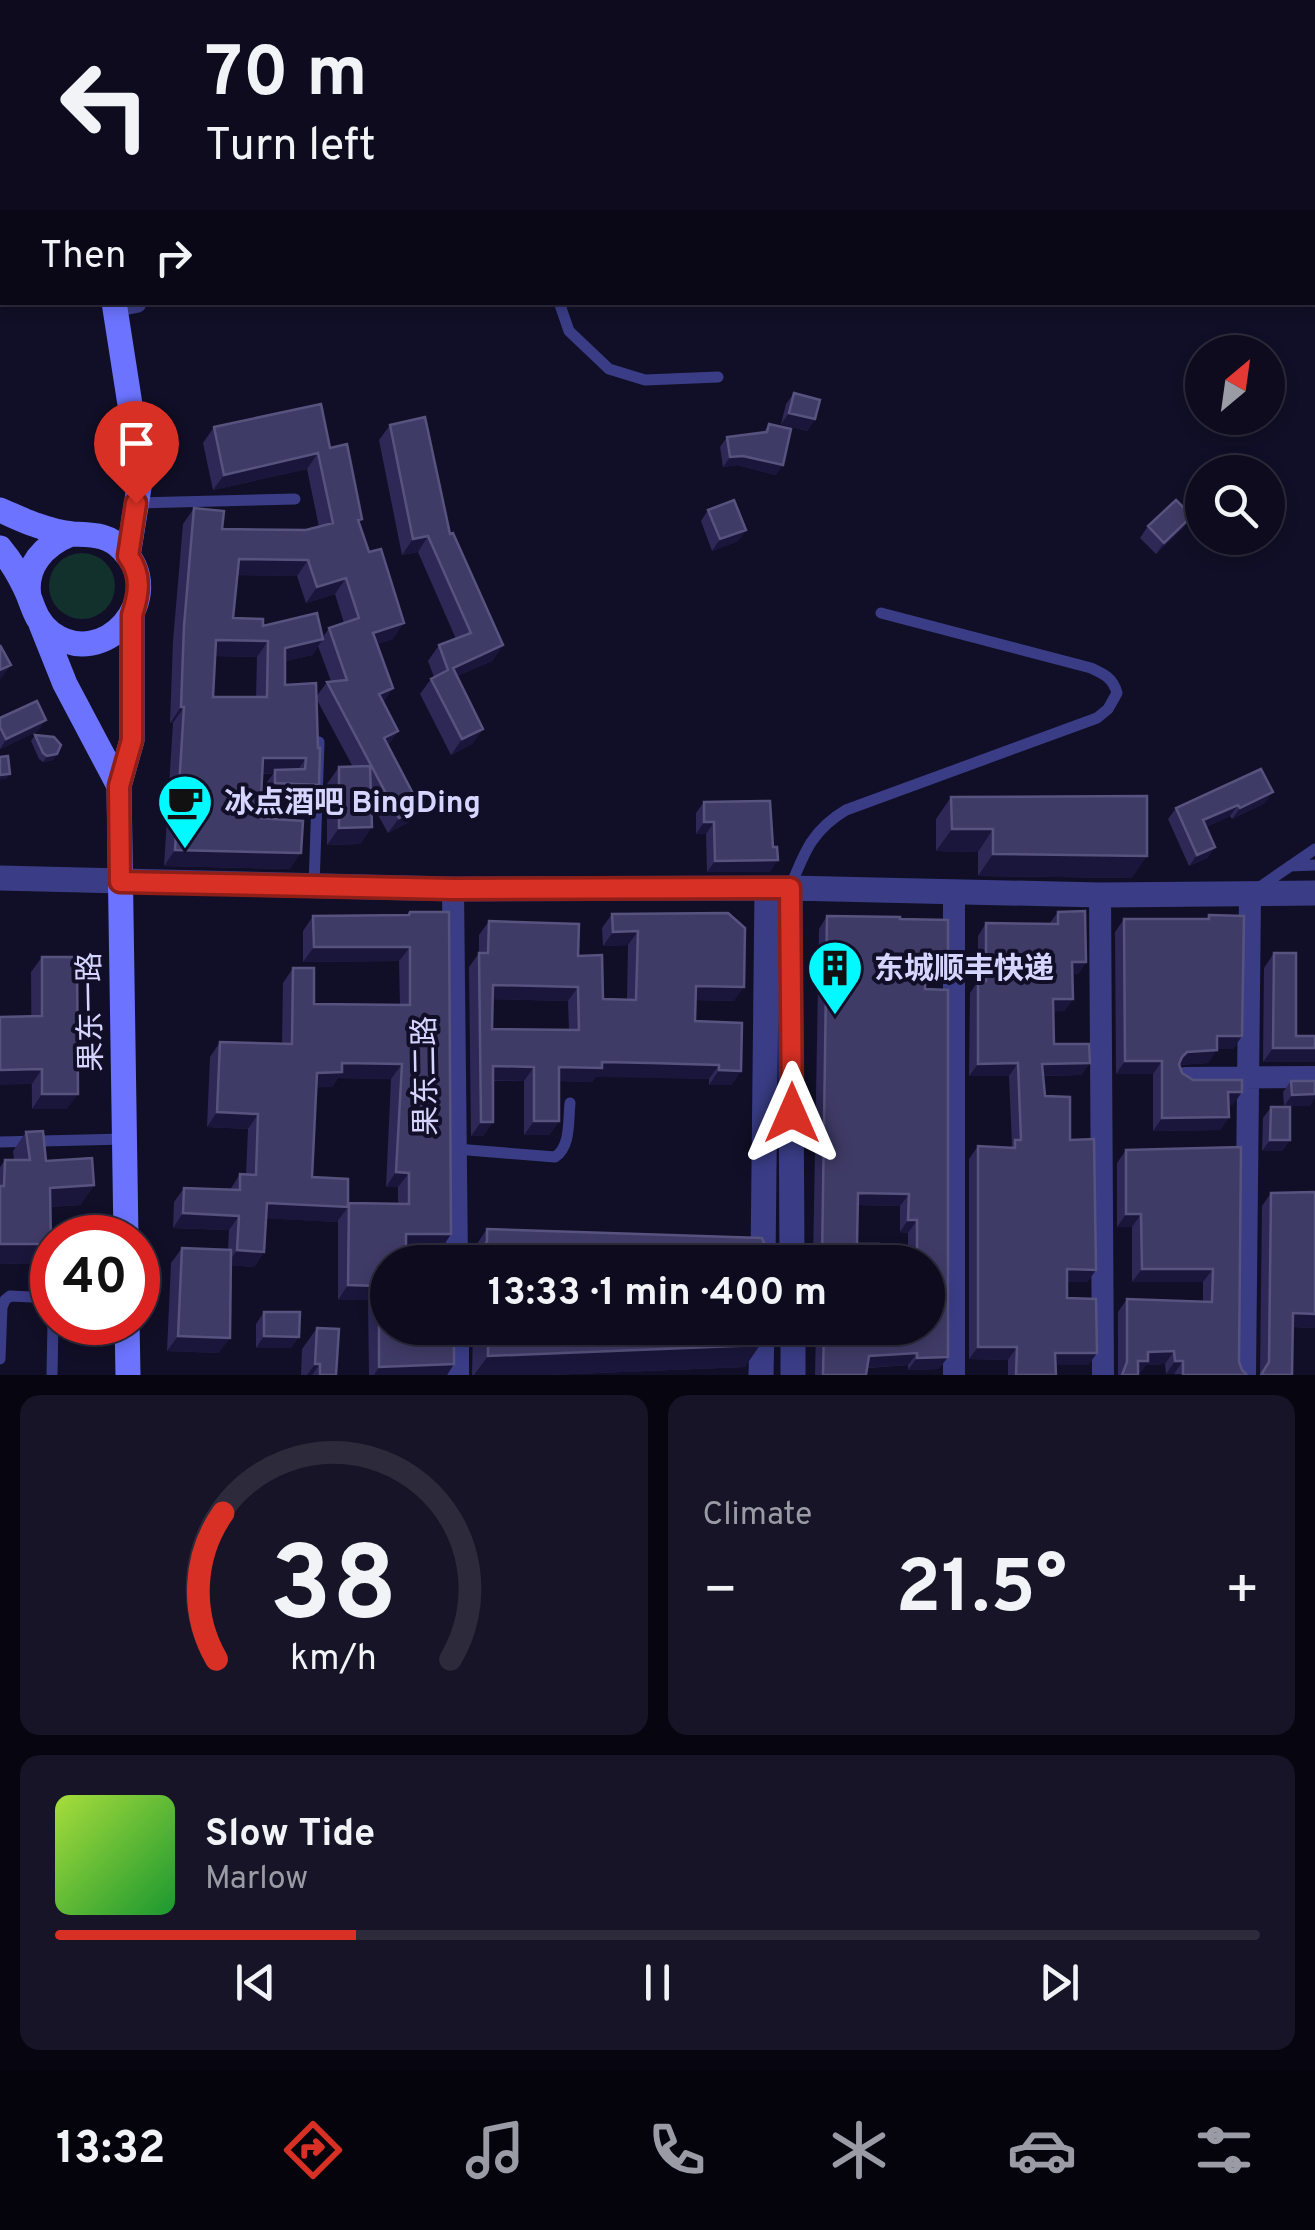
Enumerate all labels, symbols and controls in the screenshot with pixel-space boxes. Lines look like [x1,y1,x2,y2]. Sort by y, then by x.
text: 70 m [205,32,368,121]
icon: left [40,40,170,170]
text: Turn left [205,119,376,176]
icon: right [146,230,201,285]
text: Then [40,233,126,282]
north arrow [1185,335,1285,435]
map controls [1185,335,1285,555]
pin [94,401,179,504]
icon: arrive [109,416,164,471]
button: search [1185,455,1285,555]
cafe icon: 冰点酒吧 BingDing [155,772,215,851]
place label: 冰点酒吧 BingDing [224,786,481,823]
building icon: 东城顺丰快递 [805,938,865,1017]
street label: 果东一路 [73,952,112,1072]
place label: 东城顺丰快递 [874,952,1054,989]
street label: 果东二路 [408,1016,447,1136]
position arrow [740,1061,844,1165]
speed limit sign: 40 [30,1215,160,1345]
text: 13:33 · 1 min · 400 m [488,1270,827,1319]
text: Climate [703,1496,812,1536]
text: 38 [270,1525,398,1657]
text: 21.5° [896,1544,1067,1639]
text: − [703,1558,738,1628]
text: + [1225,1558,1260,1628]
text: km/h [290,1637,377,1683]
text: Slow Tide [205,1811,375,1860]
text: Marlow [205,1860,308,1900]
icon: previous [228,1955,283,2010]
icon: pause [630,1955,685,2010]
icon: next [1032,1955,1087,2010]
icon: directions [278,2115,348,2185]
icon: music [460,2115,530,2185]
icon: phone [642,2115,712,2185]
icon: climate [824,2115,894,2185]
icon: car [1007,2115,1077,2185]
icon: filters [1189,2115,1259,2185]
text: 13:32 [56,2122,166,2179]

